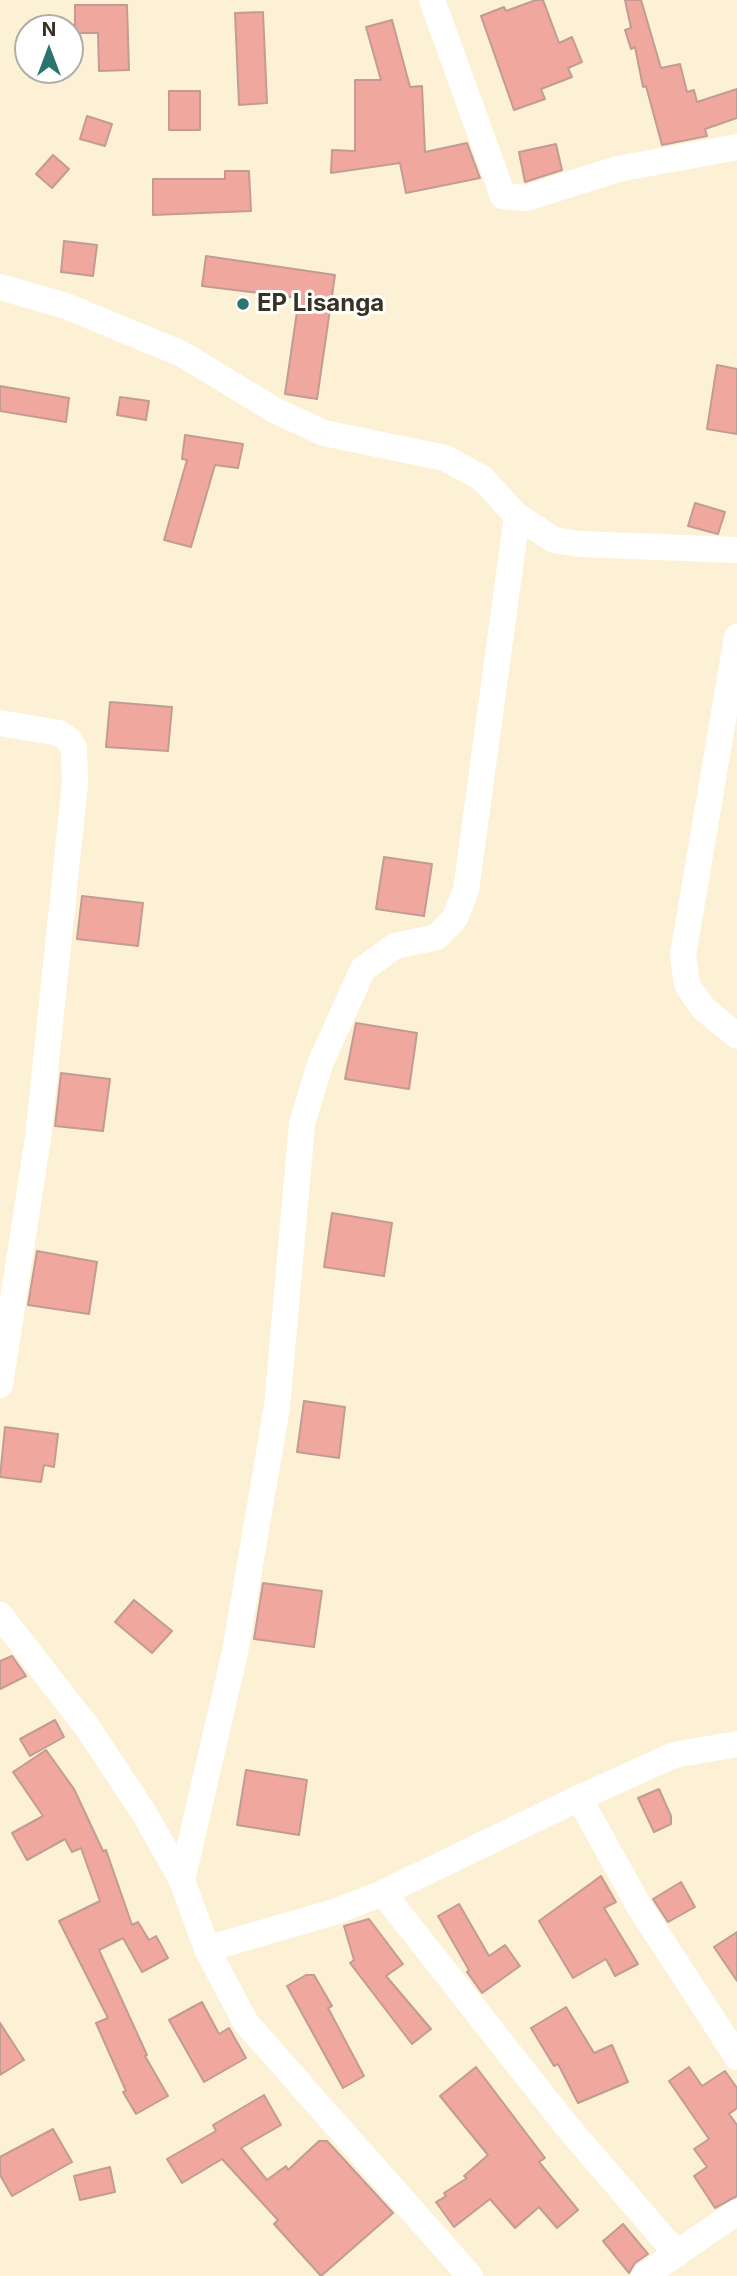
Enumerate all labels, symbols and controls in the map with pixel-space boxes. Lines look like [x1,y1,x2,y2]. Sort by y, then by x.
north arrow [14,14,84,84]
text: N [42,18,56,41]
place label: EP Lisanga [257,290,384,318]
marker: EP Lisanga [235,296,251,312]

